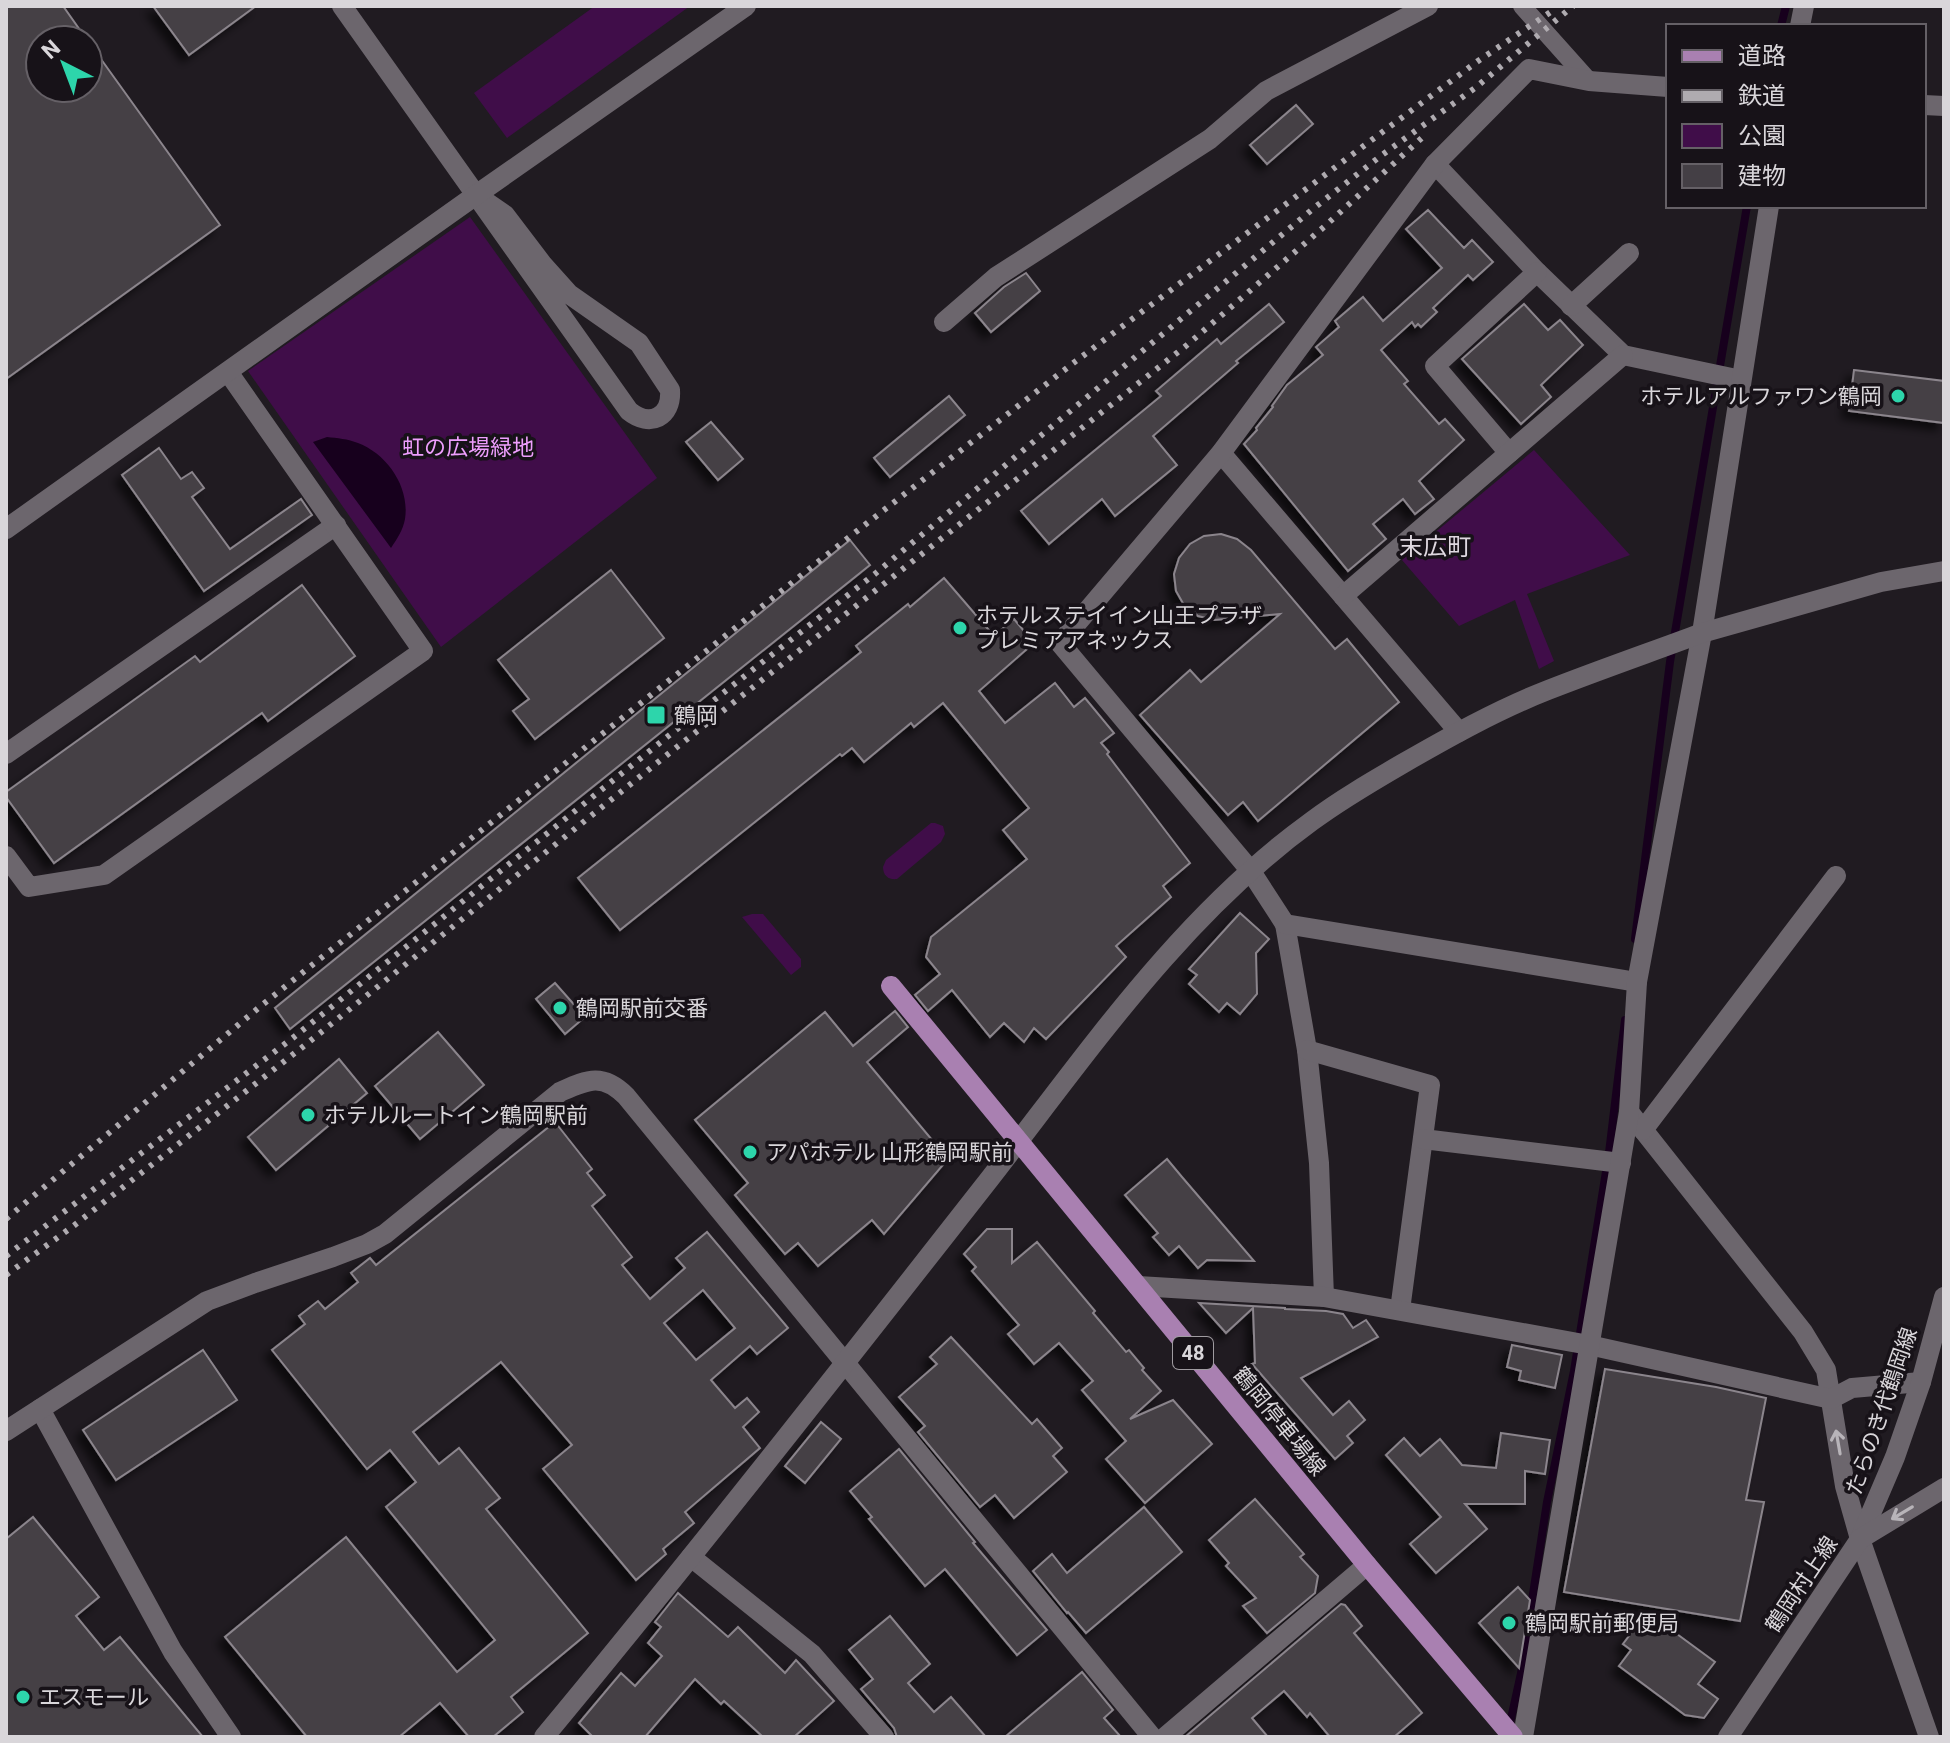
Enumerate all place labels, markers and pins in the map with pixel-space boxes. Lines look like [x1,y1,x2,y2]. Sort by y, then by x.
place label: ホテルアルファワン鶴岡 [1640,384,1882,409]
marker: ホテルアルファワン鶴岡 [1889,387,1907,405]
place label: ホテルステイイン山王プラザ プレミアアネックス [976,603,1262,653]
marker: ホテルステイイン山王プラザ プレミアアネックス [951,619,969,637]
place label: 鶴岡 [674,703,718,728]
marker: 鶴岡 [645,704,667,726]
place label: 鶴岡駅前交番 [576,996,708,1021]
marker: 鶴岡駅前交番 [551,999,569,1017]
place label: ホテルルートイン鶴岡駅前 [324,1103,588,1128]
marker: ホテルルートイン鶴岡駅前 [299,1106,317,1124]
place label: アパホテル 山形鶴岡駅前 [766,1140,1013,1165]
marker: アパホテル 山形鶴岡駅前 [741,1143,759,1161]
place label: 鶴岡駅前郵便局 [1525,1611,1679,1636]
marker: 鶴岡駅前郵便局 [1500,1614,1518,1632]
place label: エスモール [39,1685,149,1710]
marker: エスモール [14,1688,32,1706]

